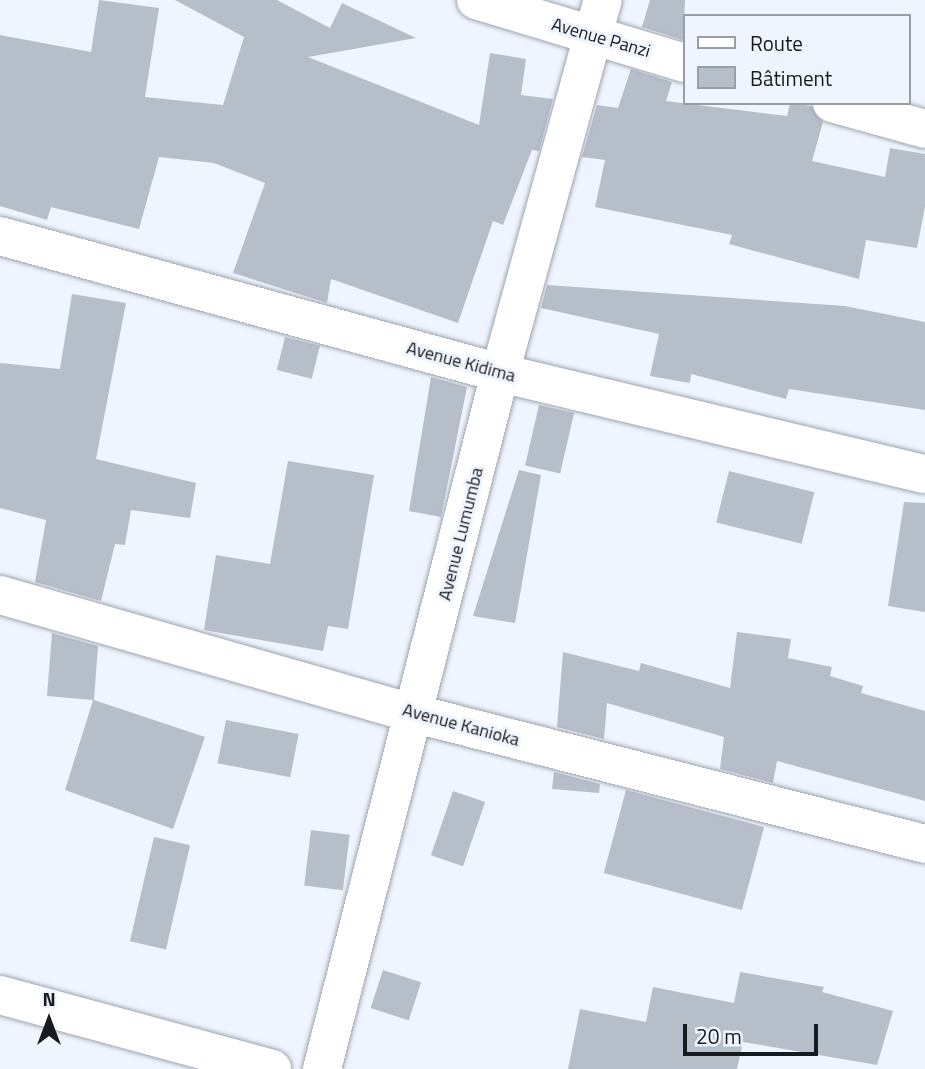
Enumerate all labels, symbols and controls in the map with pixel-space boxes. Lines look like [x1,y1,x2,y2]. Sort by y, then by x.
street label: Avenue Panzi [549,14,653,62]
legend [684,14,911,105]
text: Route [750,27,803,59]
text: Bâtiment [750,62,832,94]
street label: Avenue Kidima [404,337,518,387]
street label: Avenue Lumumba [434,465,488,603]
street label: Avenue Kanioka [400,699,522,751]
text: N [42,984,56,1013]
north arrow [14,985,84,1055]
scale bar [687,1010,822,1054]
text: 20 m [696,1020,742,1052]

